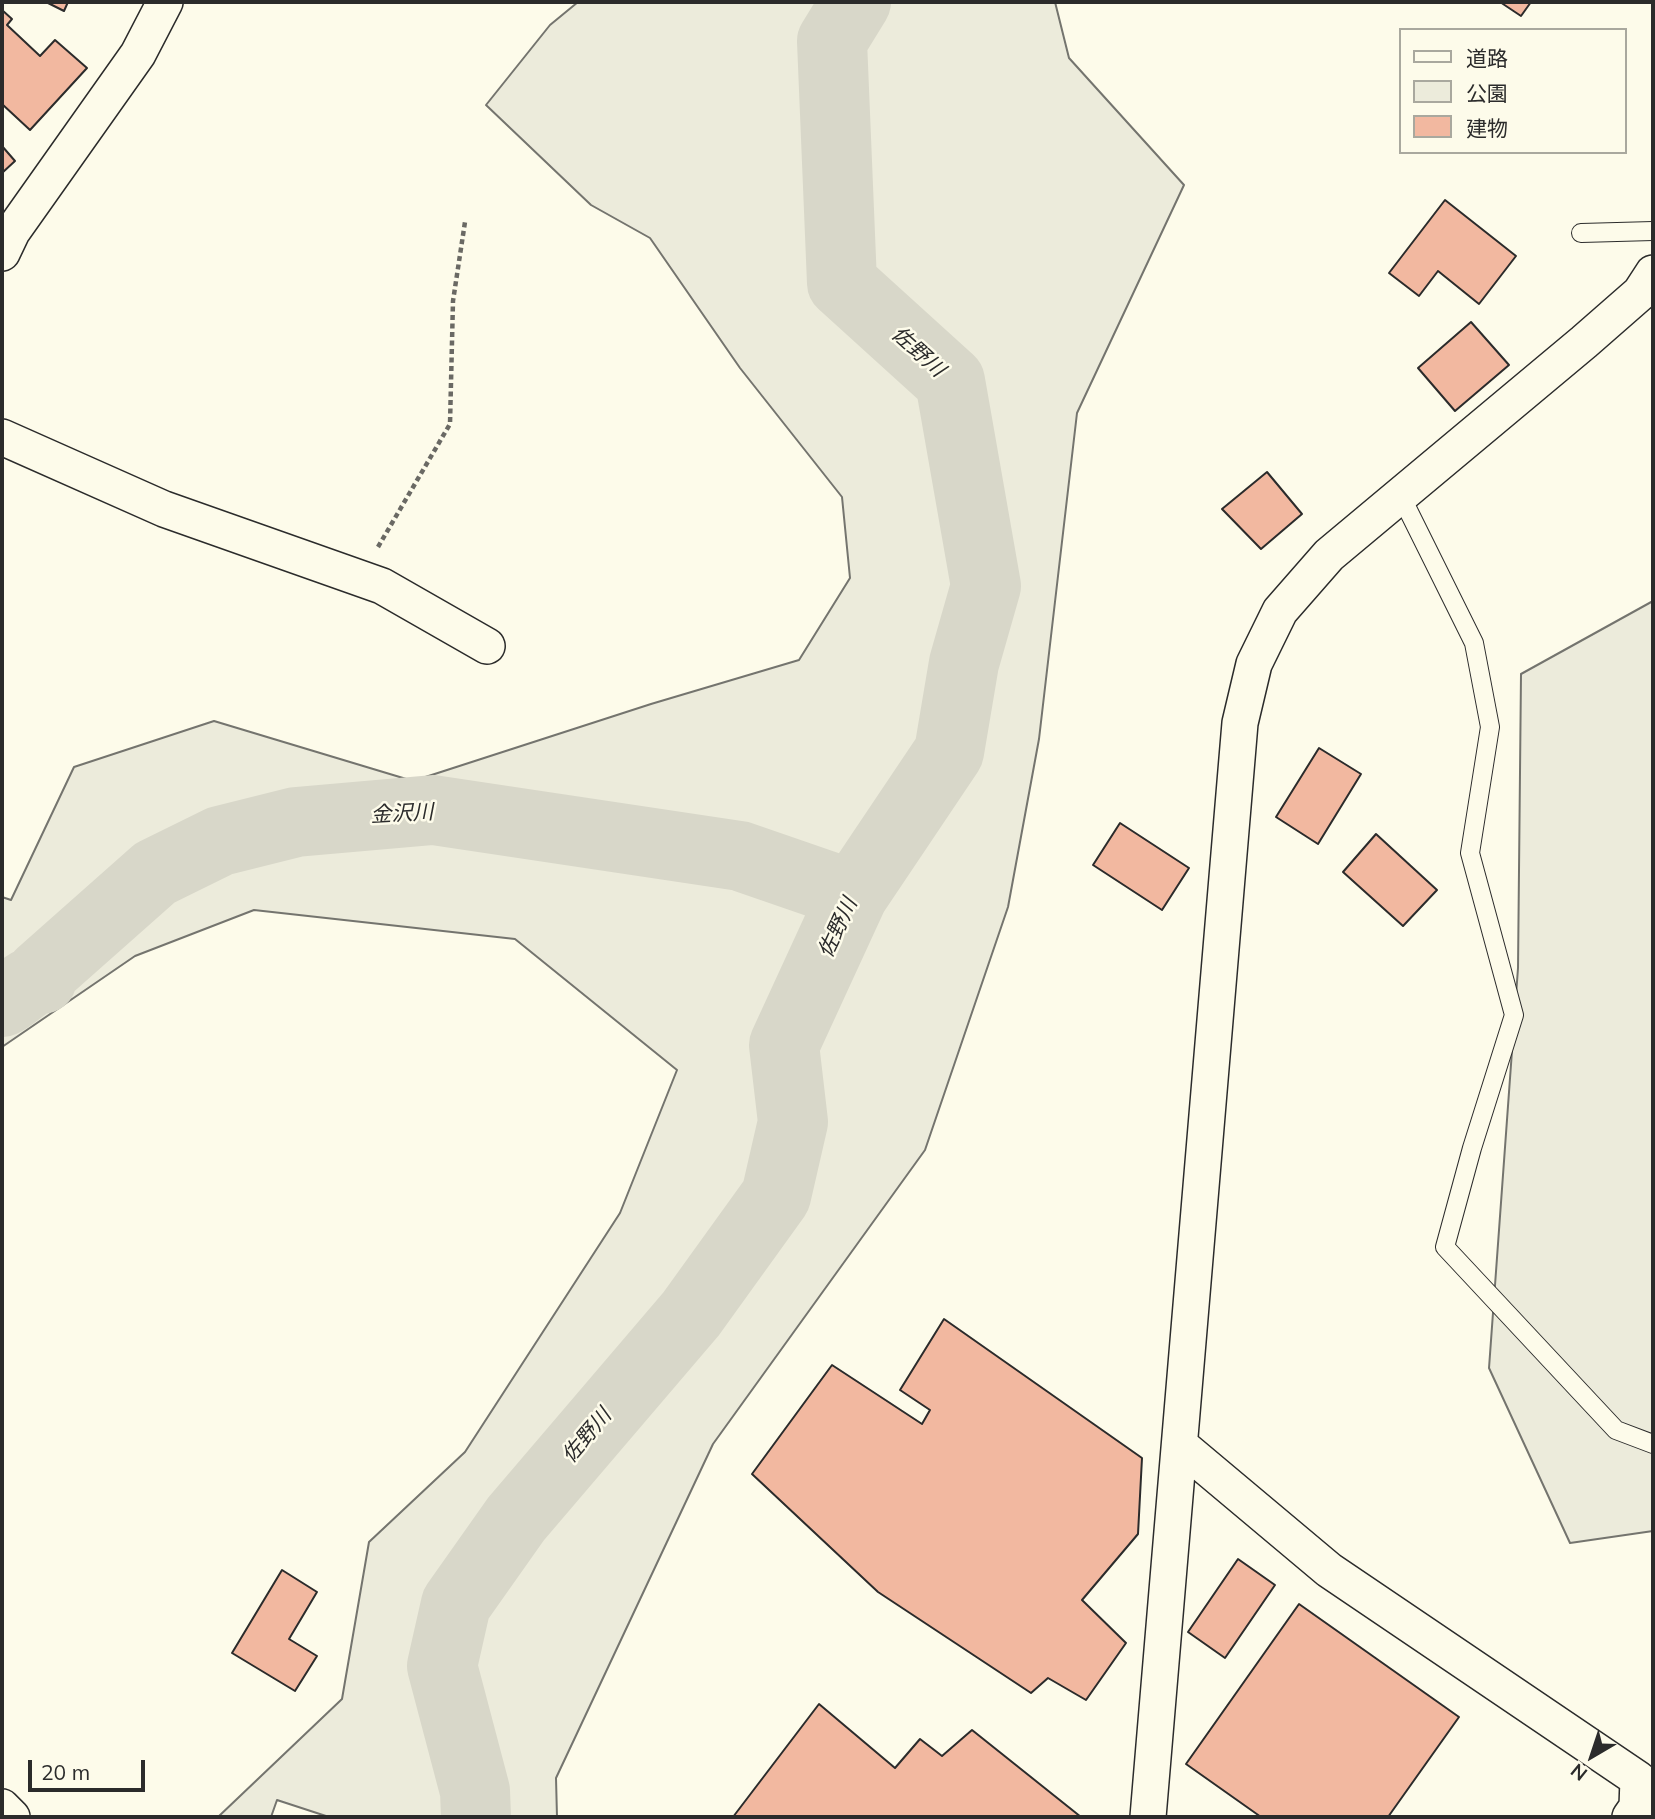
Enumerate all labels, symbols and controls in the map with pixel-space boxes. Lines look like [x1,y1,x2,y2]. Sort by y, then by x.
legend [1400,28,1627,154]
text: 道路 [1466,45,1508,71]
text: 公園 [1466,80,1508,106]
text: 建物 [1466,115,1508,141]
water label: 佐野川 [886,322,950,382]
water label: 金沢川 [370,800,434,828]
water label: 佐野川 [813,894,863,962]
water label: 佐野川 [557,1404,617,1468]
north arrow [1557,1721,1627,1791]
scale bar [32,1745,149,1789]
text: N [1566,1758,1592,1786]
text: 20 m [41,1759,90,1785]

